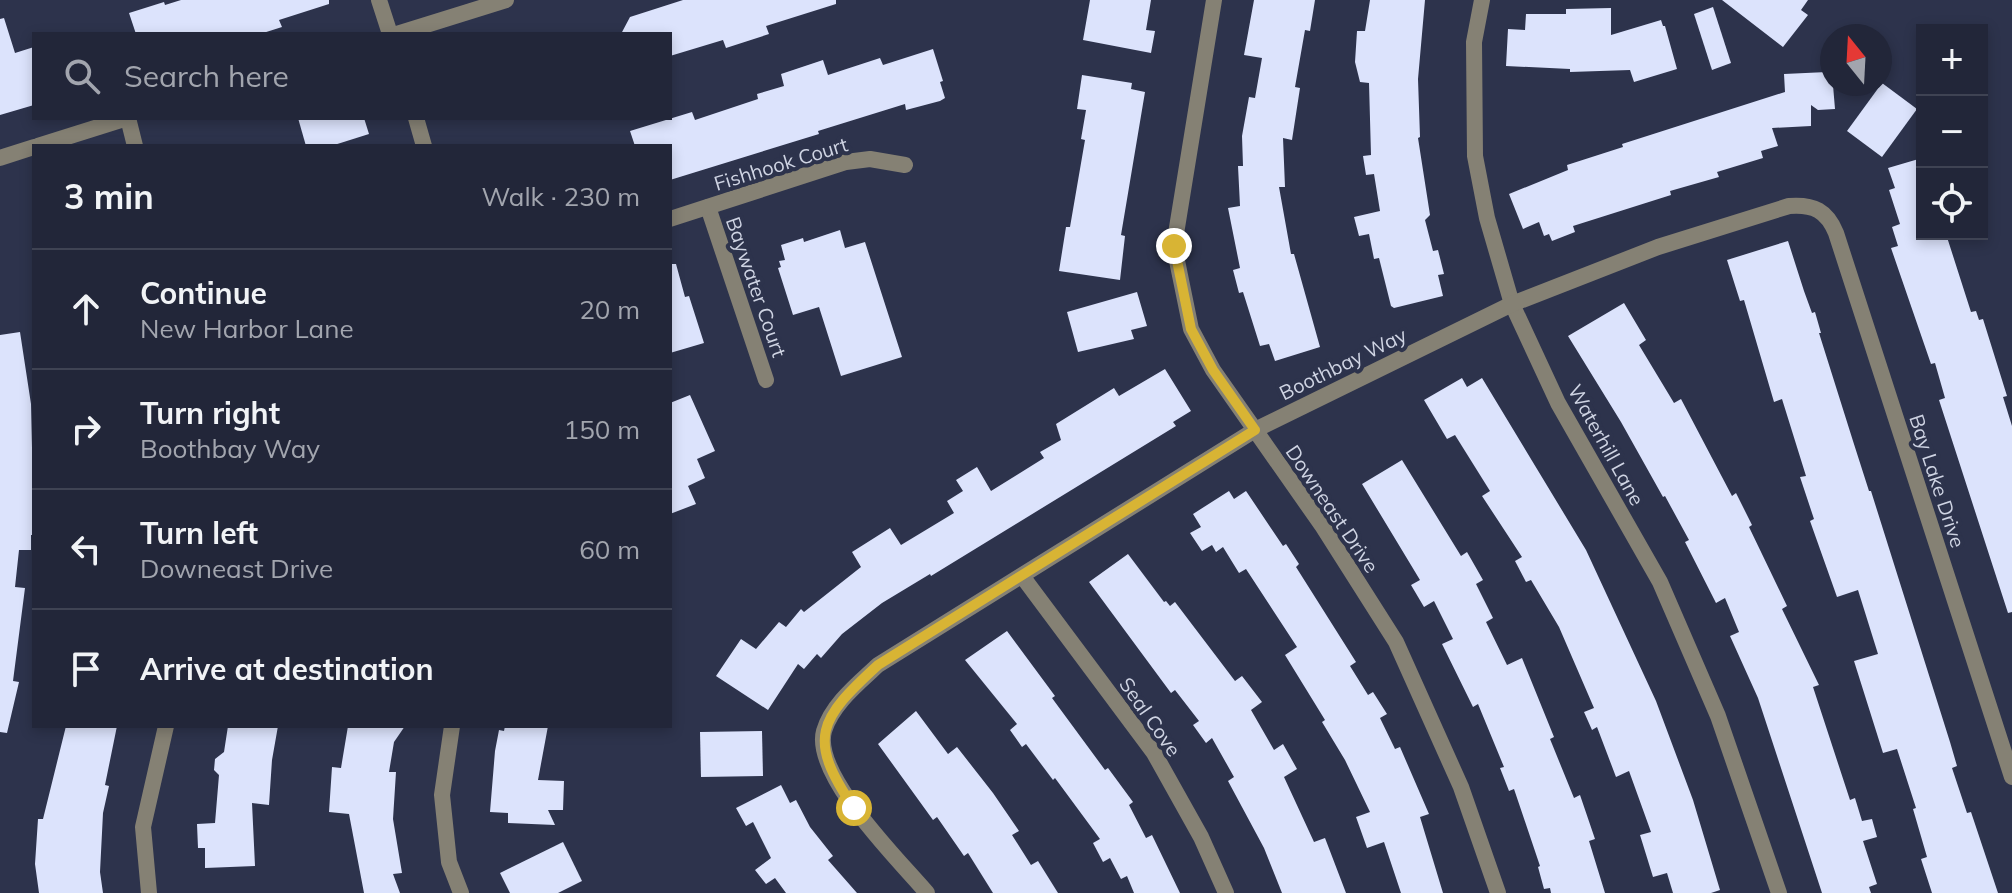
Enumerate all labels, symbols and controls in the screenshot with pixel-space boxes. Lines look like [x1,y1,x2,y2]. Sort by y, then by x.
north arrow [1820,24,1892,96]
map controls [1916,24,1988,240]
button: + [1916,24,1988,96]
search box [32,32,672,120]
icon: search [60,54,104,98]
text: Search here [124,57,289,95]
button: − [1916,96,1988,168]
street label: Fishhook Court [711,131,851,196]
button: locate [1916,168,1988,240]
text: 3 min [64,175,154,218]
text: Walk · 230 m [481,180,640,213]
street label: Baywater Court [721,213,792,360]
route end [1156,228,1192,264]
text: Continue [140,274,267,312]
icon: ahead [64,287,108,331]
text: 20 m [579,293,640,326]
text: New Harbor Lane [140,312,354,345]
street label: Boothbay Way [1275,322,1411,405]
street label: Waterhill Lane [1563,380,1650,510]
text: Turn right [140,394,280,432]
icon: right [64,407,108,451]
street label: Bay Lake Drive [1904,411,1971,551]
text: 150 m [564,413,640,446]
text: Boothbay Way [140,432,320,465]
street label: Downeast Drive [1281,440,1384,577]
text: Turn left [140,514,258,552]
icon: left [64,527,108,571]
text: 60 m [579,533,640,566]
text: Downeast Drive [140,552,333,585]
icon: arrive [64,647,108,691]
text: Arrive at destination [140,650,434,688]
street label: Seal Cove [1114,672,1187,761]
route start [836,790,872,826]

